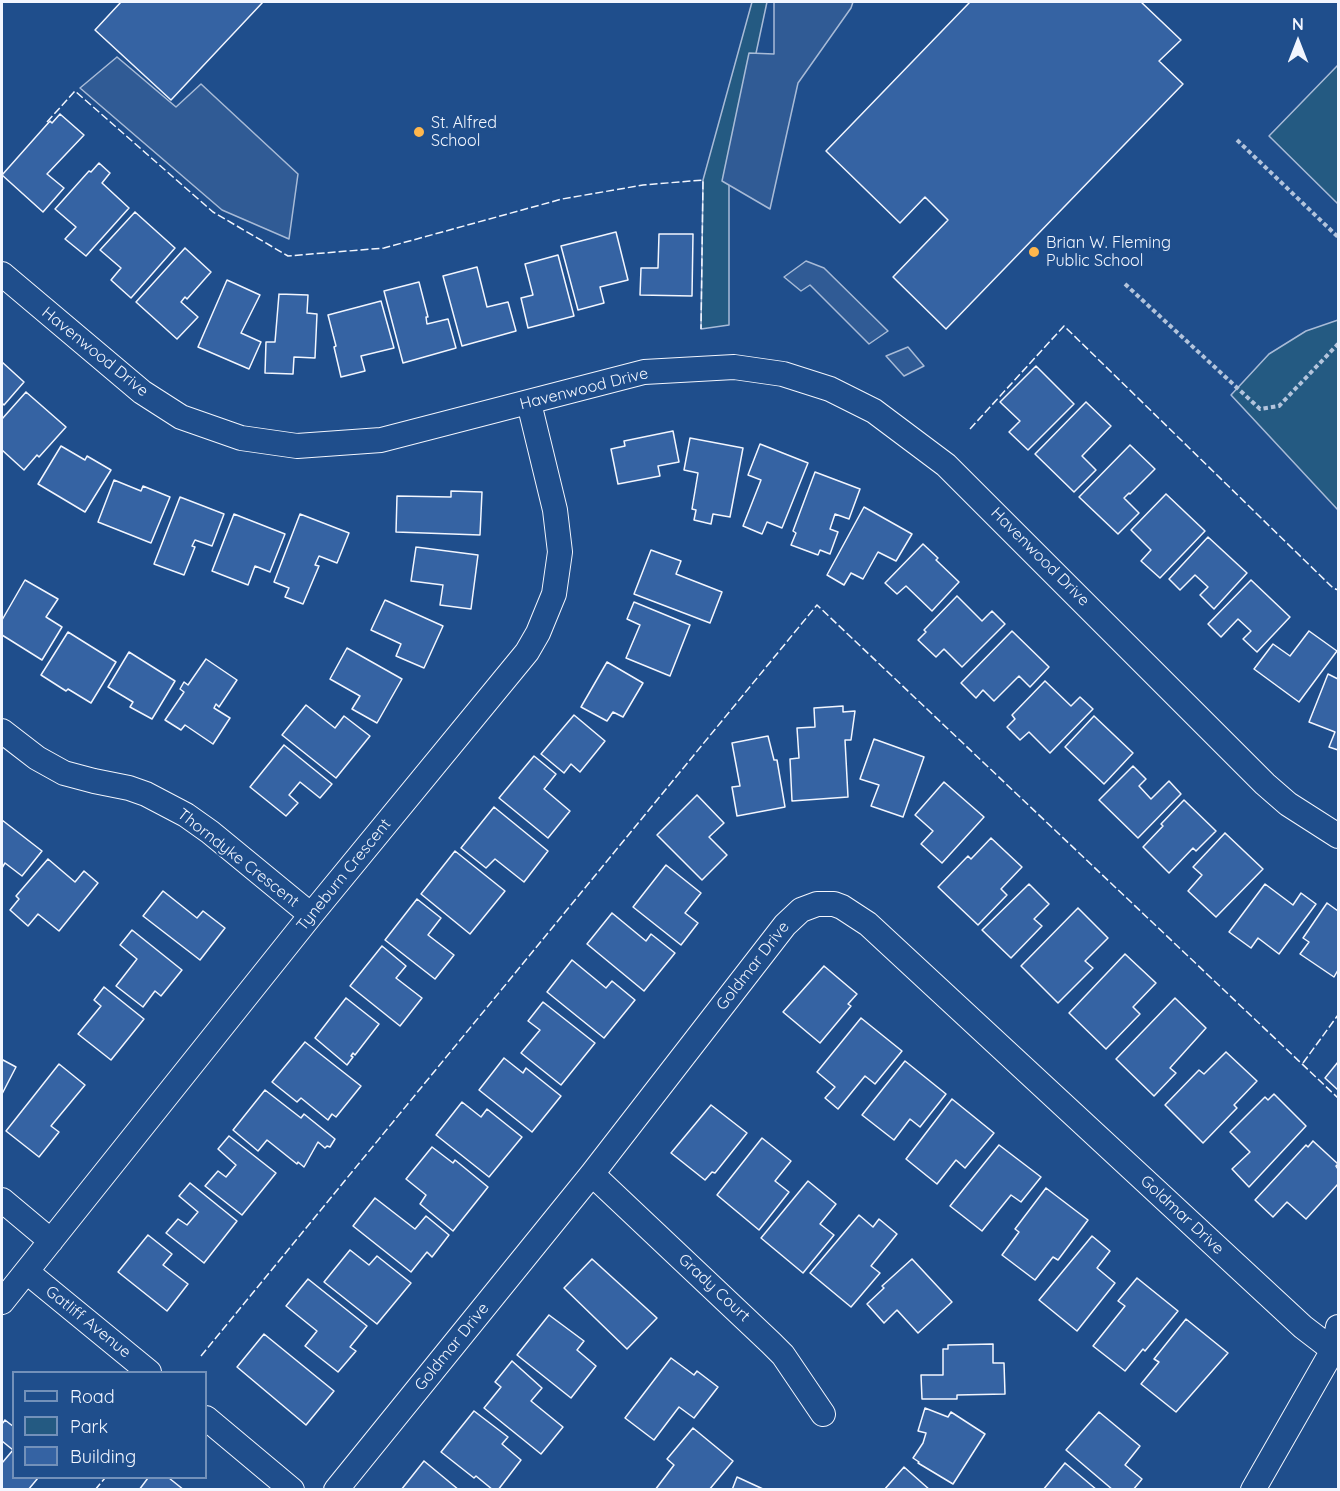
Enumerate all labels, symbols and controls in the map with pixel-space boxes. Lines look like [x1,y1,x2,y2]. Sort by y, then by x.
north arrow [1268,12,1328,72]
text: N [1292,14,1304,34]
place label: St. Alfred School [431,113,497,151]
marker: St. Alfred School [412,125,426,139]
place label: Brian W. Fleming Public School [1046,233,1171,271]
marker: Brian W. Fleming Public School [1027,245,1041,259]
street label: Havenwood Drive [38,303,152,401]
street label: Havenwood Drive [518,364,650,414]
street label: Havenwood Drive [987,504,1093,610]
street label: Thorndyke Crescent [173,805,303,911]
street label: Tyneburn Crescent [293,815,395,935]
street label: Goldmar Drive [712,918,794,1014]
street label: Goldmar Drive [1136,1171,1228,1259]
street label: Grady Court [674,1250,754,1326]
street label: Gatliff Avenue [41,1282,135,1362]
street label: Goldmar Drive [411,1299,493,1395]
legend [12,1371,207,1479]
text: Road [70,1385,115,1408]
text: Park [70,1415,108,1438]
text: Building [70,1445,136,1468]

